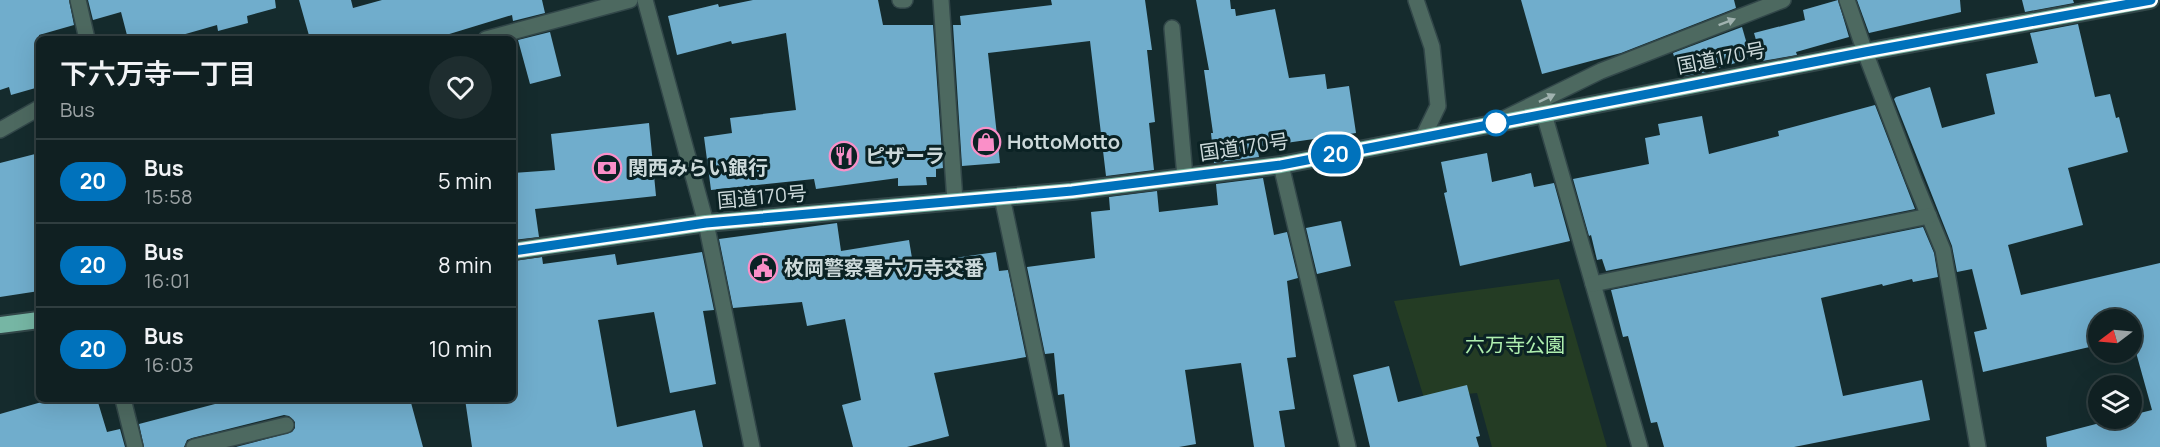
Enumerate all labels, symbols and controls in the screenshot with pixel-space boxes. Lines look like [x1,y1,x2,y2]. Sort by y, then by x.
one-way arrow [1718,17,1736,26]
street label: 国道170号 [1674,36,1768,79]
text: 下六万寺一丁目 [60,54,256,92]
button: heart [429,56,492,119]
one-way arrow [1539,93,1556,102]
text: Bus [60,96,95,123]
unlabelled marker [1483,110,1509,136]
shop icon: HottoMotto [970,126,1002,158]
street label: 国道170号 [1197,127,1290,166]
place label: HottoMotto [1007,128,1120,155]
line badge: 20 [1309,134,1363,174]
restaurant icon: ピザーラ [828,140,860,172]
text: 20 [1323,140,1349,168]
place label: ピザーラ [865,142,945,169]
bank icon: 関西みらい銀行 [591,152,623,184]
text: Bus [144,153,184,183]
place label: 関西みらい銀行 [628,154,768,181]
text: 5 min [438,166,492,196]
text: 20 [80,167,106,195]
street label: 国道170号 [716,179,808,214]
text: 15:58 [144,183,193,210]
text: Bus [144,237,184,267]
text: 8 min [438,250,492,280]
text: 20 [80,251,106,279]
public building icon: 枚岡警察署六万寺交番 [747,252,779,284]
place label: 枚岡警察署六万寺交番 [784,254,984,281]
text: 16:01 [144,267,190,294]
north arrow [2088,309,2142,363]
map controls [2088,309,2142,429]
text: Bus [144,321,184,351]
park label: 六万寺公園 [1465,331,1565,358]
text: 10 min [429,334,492,364]
text: 20 [80,335,106,363]
text: 16:03 [144,351,193,378]
button: layers [2088,375,2142,429]

